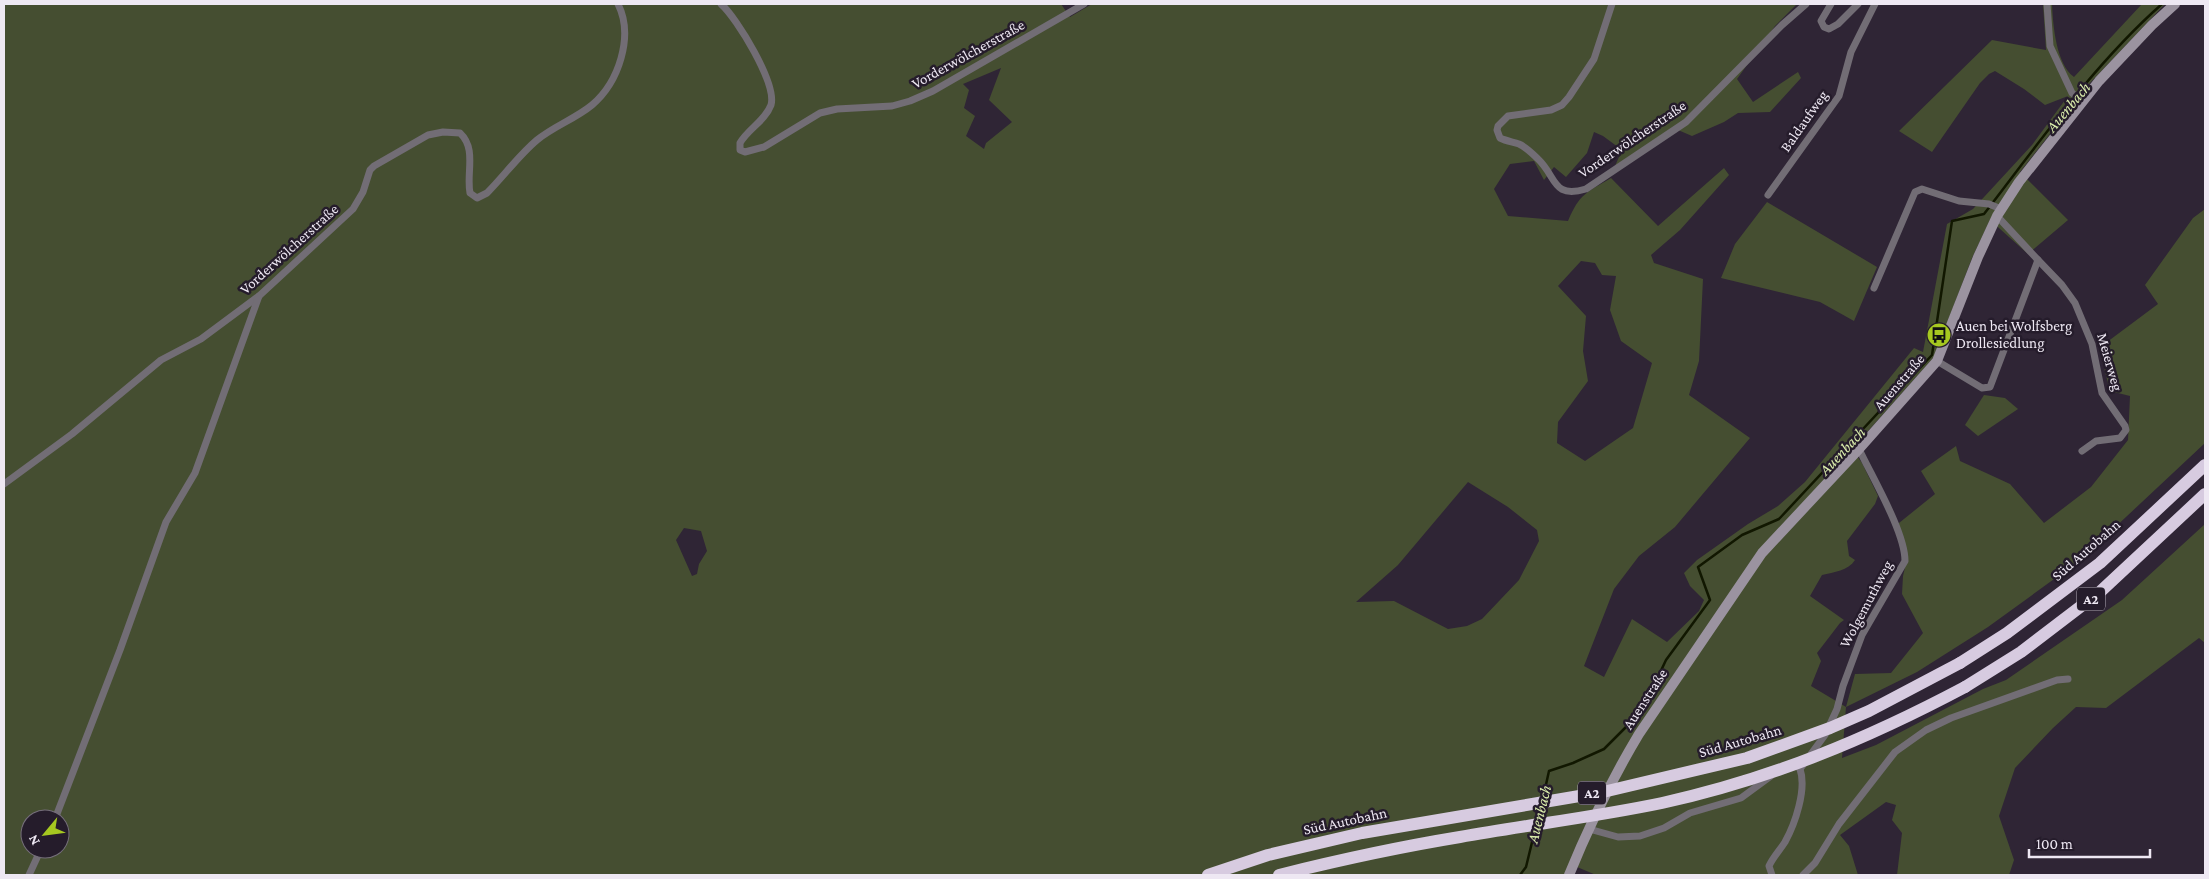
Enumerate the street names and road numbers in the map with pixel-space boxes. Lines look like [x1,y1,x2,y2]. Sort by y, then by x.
street label: Vorderwölcherstraße [909,16,1027,92]
street label: Baldaufweg [1777,87,1832,155]
street label: Vorderwölcherstraße [1575,97,1689,181]
street label: Vorderwölcherstraße [237,201,342,297]
street label: Meierweg [2093,331,2126,393]
street label: Auenstraße [1870,350,1928,413]
street label: Süd Autobahn [2049,516,2123,584]
street label: Wolgemuthweg [1836,558,1896,651]
road number: A2 [2077,588,2105,610]
street label: Auenstraße [1620,665,1671,732]
street label: Süd Autobahn [1697,722,1783,760]
road number: A2 [1578,781,1606,804]
street label: Süd Autobahn [1302,804,1388,838]

